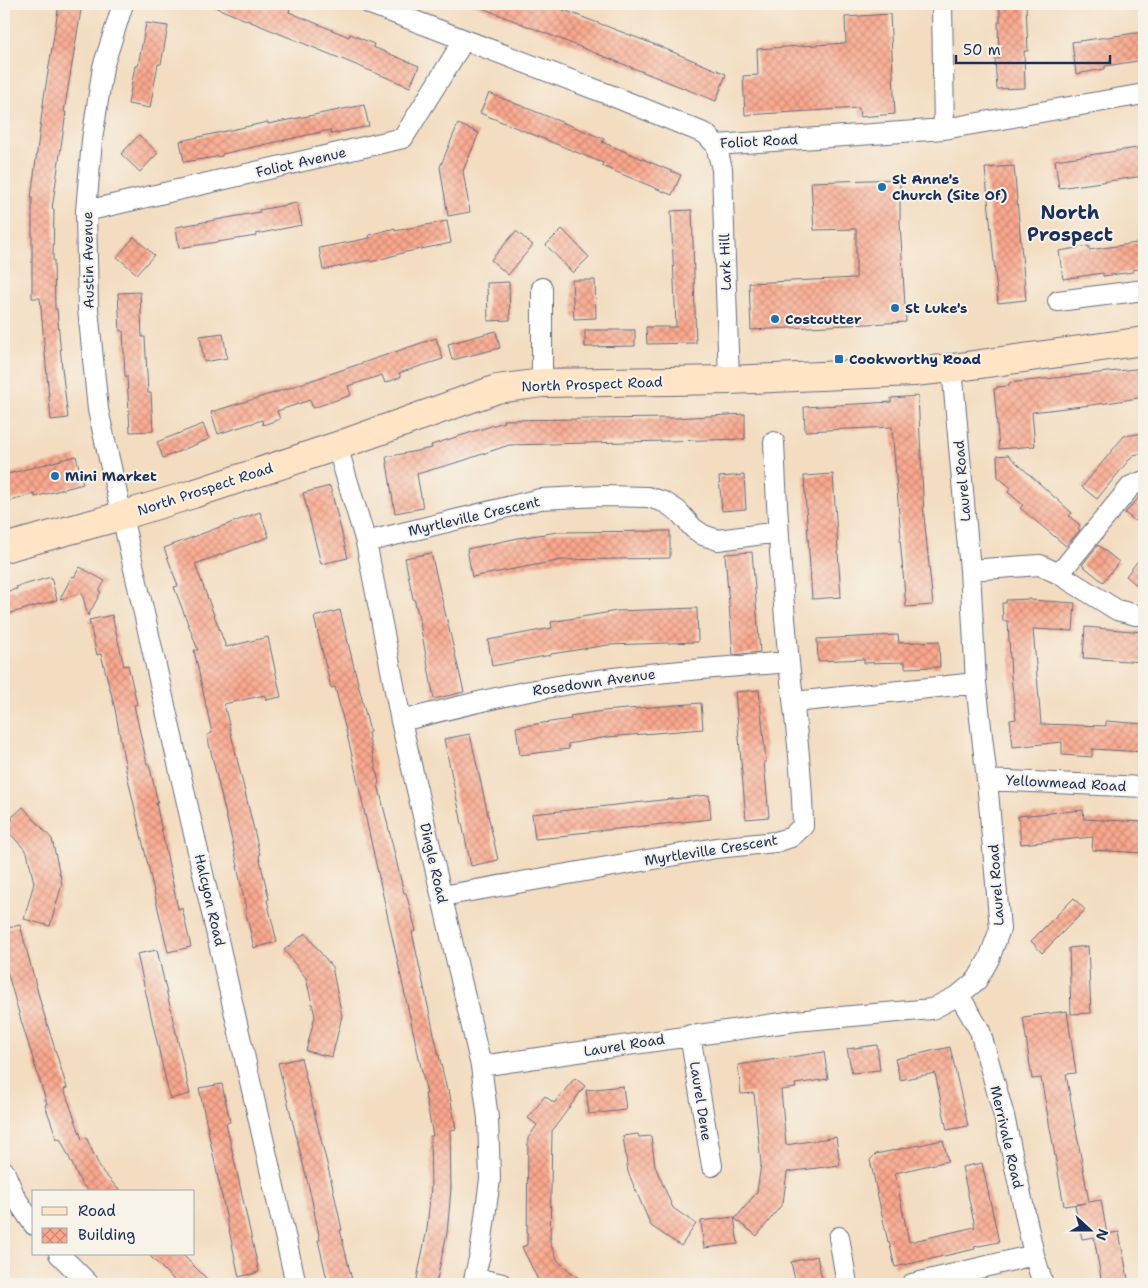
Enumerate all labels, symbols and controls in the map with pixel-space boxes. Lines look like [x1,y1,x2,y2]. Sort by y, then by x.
scale bar [956,32,1109,64]
text: 50 m [963,40,1001,60]
street label: Foliot Road [720,130,799,152]
street label: Foliot Avenue [254,143,348,181]
place label: St Anne's Church (Site Of) [892,170,1007,204]
marker: St Anne's Church (Site Of) [876,181,888,193]
district label: North Prospect [1027,200,1113,247]
street label: Austin Avenue [78,211,98,309]
street label: Lark Hill [715,232,735,291]
place label: St Luke's [905,299,967,317]
marker: St Luke's [889,302,901,314]
place label: Costcutter [785,310,862,328]
marker: Costcutter [769,313,781,325]
place label: Cookworthy Road [849,350,981,368]
marker: Cookworthy Road [833,353,845,365]
street label: North Prospect Road [521,373,663,395]
street label: Laurel Road [949,439,975,523]
street label: North Prospect Road [135,459,275,519]
place label: Mini Market [65,467,157,485]
marker: Mini Market [49,470,61,482]
street label: Myrtleville Crescent [406,492,542,540]
street label: Rosedown Avenue [531,664,657,700]
street label: Yellowmead Road [1005,771,1127,795]
street label: Dingle Road [416,821,452,905]
street label: Myrtleville Crescent [643,831,779,869]
street label: Laurel Road [984,843,1008,926]
street label: Halcyon Road [191,852,229,948]
street label: Laurel Road [582,1030,666,1060]
street label: Laurel Dene [686,1060,716,1142]
street label: Merrivale Road [986,1084,1028,1190]
legend [32,1190,195,1256]
text: Road [78,1201,116,1221]
north arrow [1066,1206,1116,1256]
text: Building [78,1225,135,1245]
text: N [1092,1226,1113,1243]

